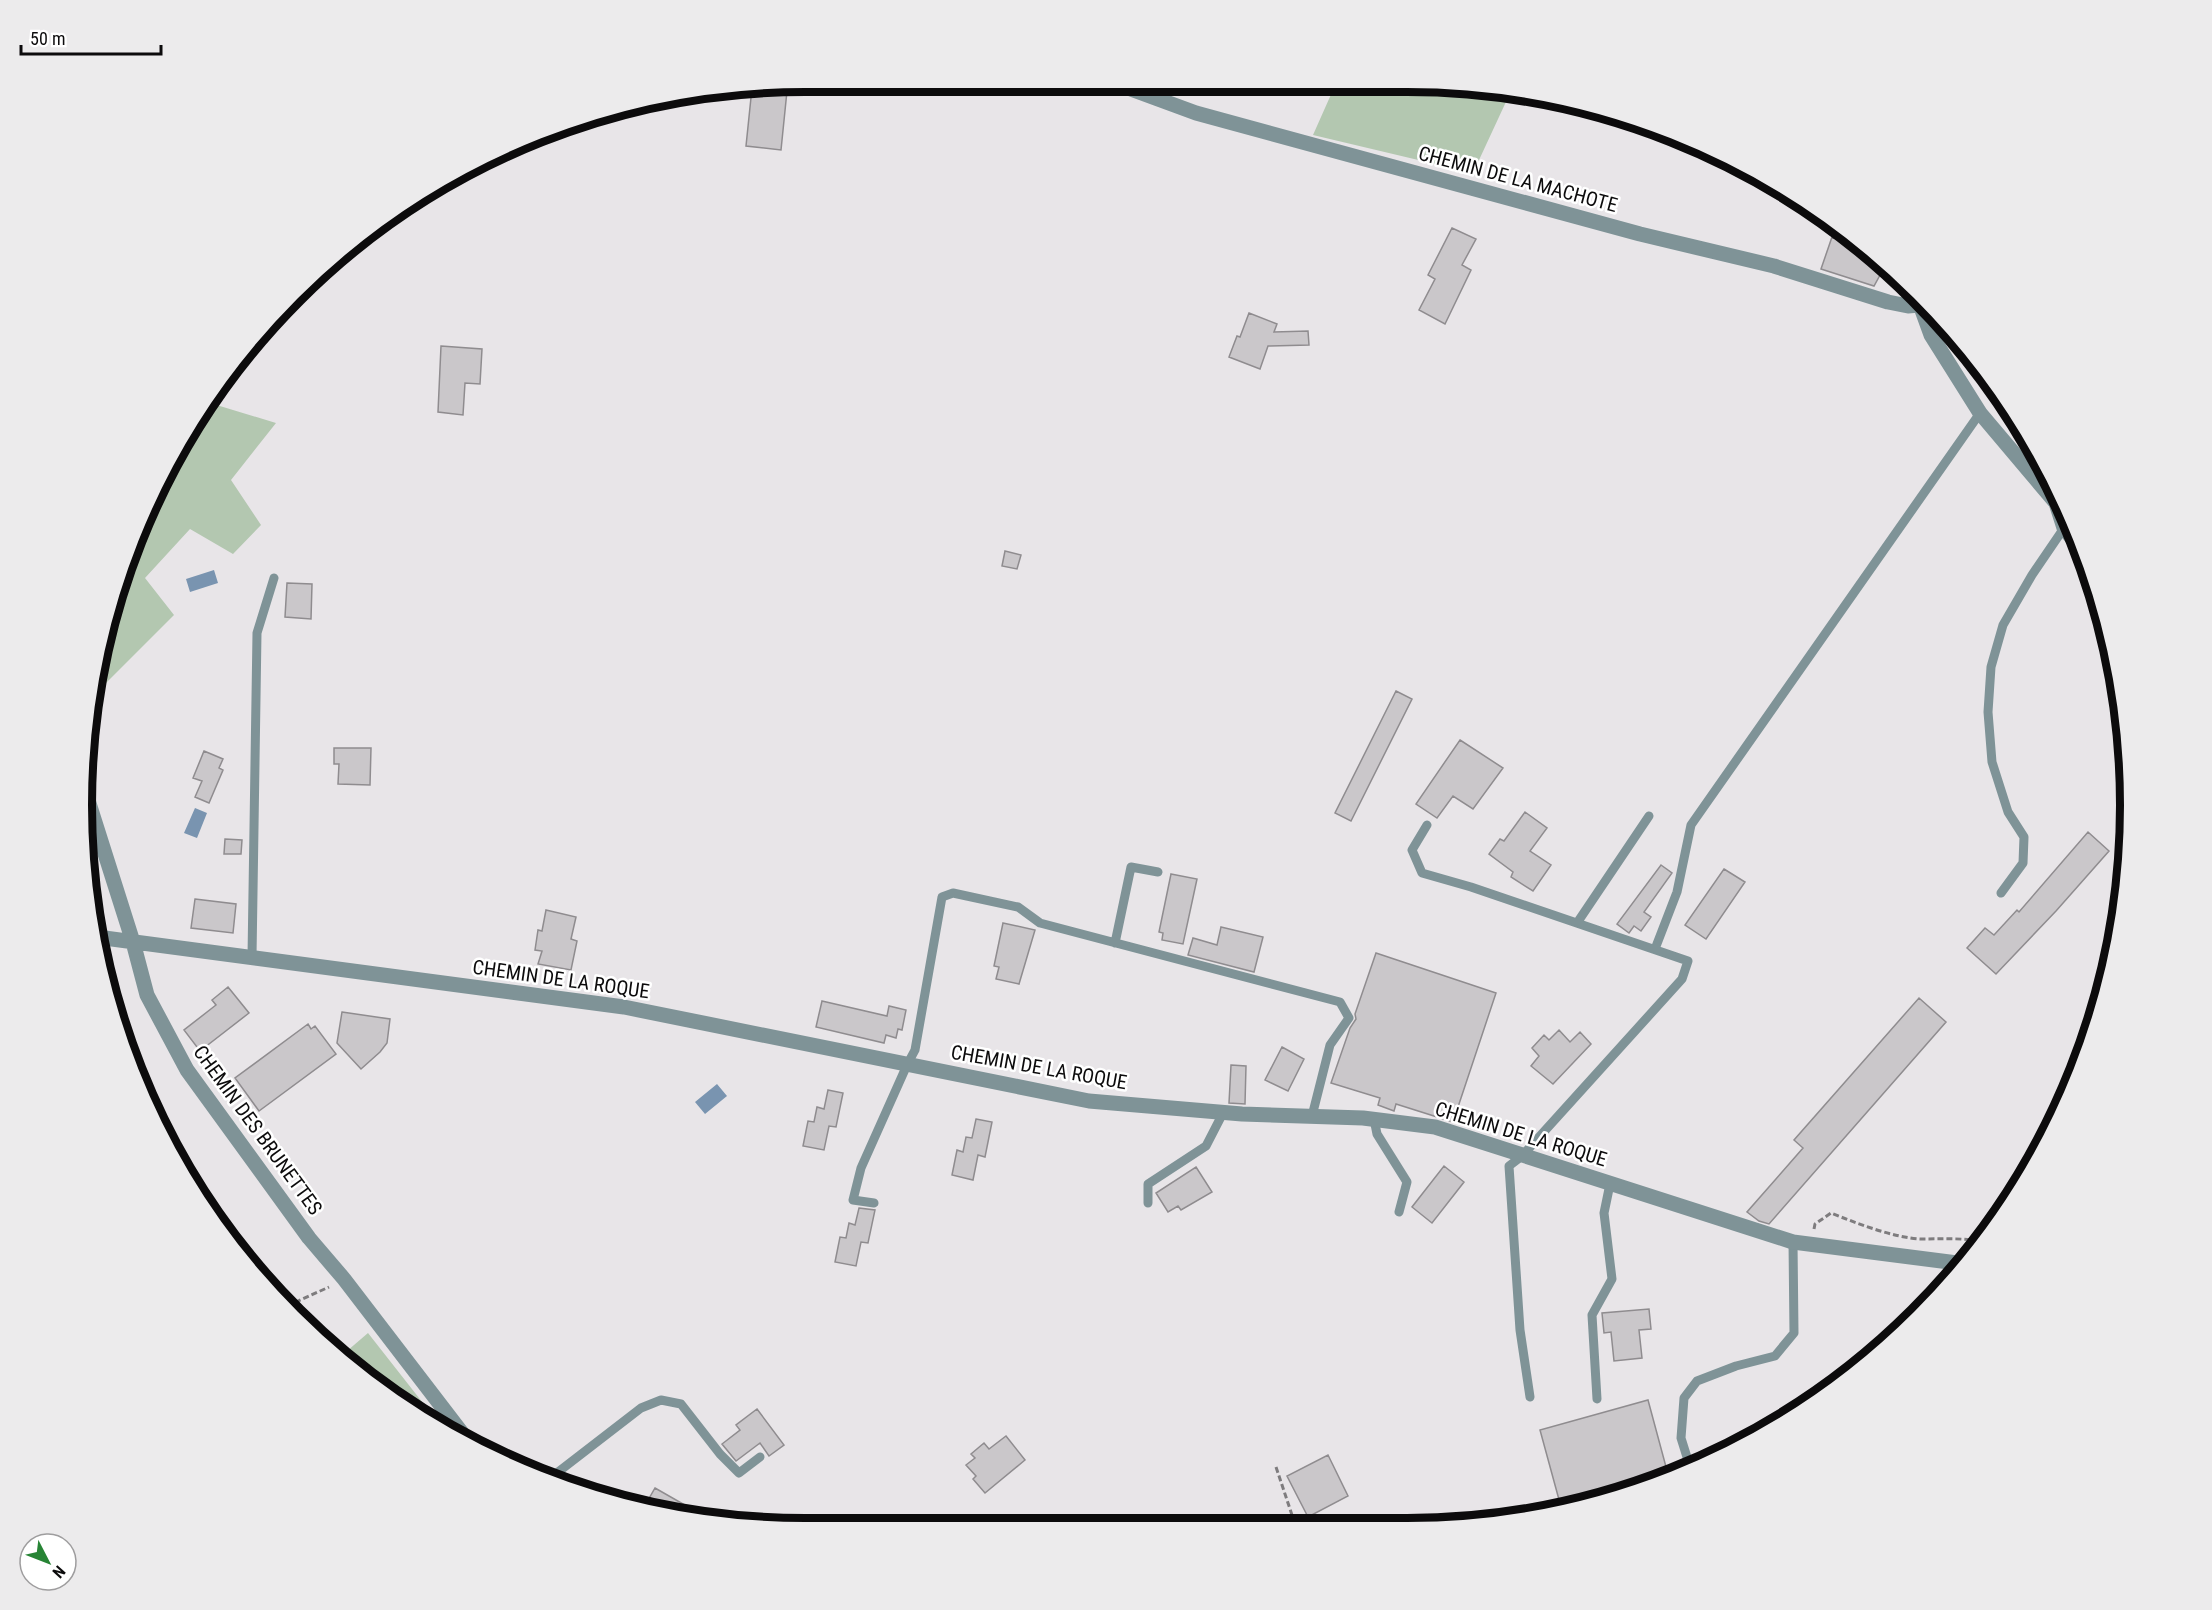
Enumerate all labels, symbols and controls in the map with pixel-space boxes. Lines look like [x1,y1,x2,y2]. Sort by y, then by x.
scale bar [21,18,160,56]
text: 50 m [30,28,65,49]
street label: CHEMIN DE LA MACHOTE [1416,141,1620,217]
street label: CHEMIN DE LA ROQUE [471,955,651,1003]
street label: CHEMIN DE LA ROQUE [949,1040,1129,1094]
street label: CHEMIN DES BRUNETTES [188,1041,328,1219]
street label: CHEMIN DE LA ROQUE [1432,1096,1610,1172]
north arrow [18,1532,78,1592]
text: N [48,1562,69,1582]

